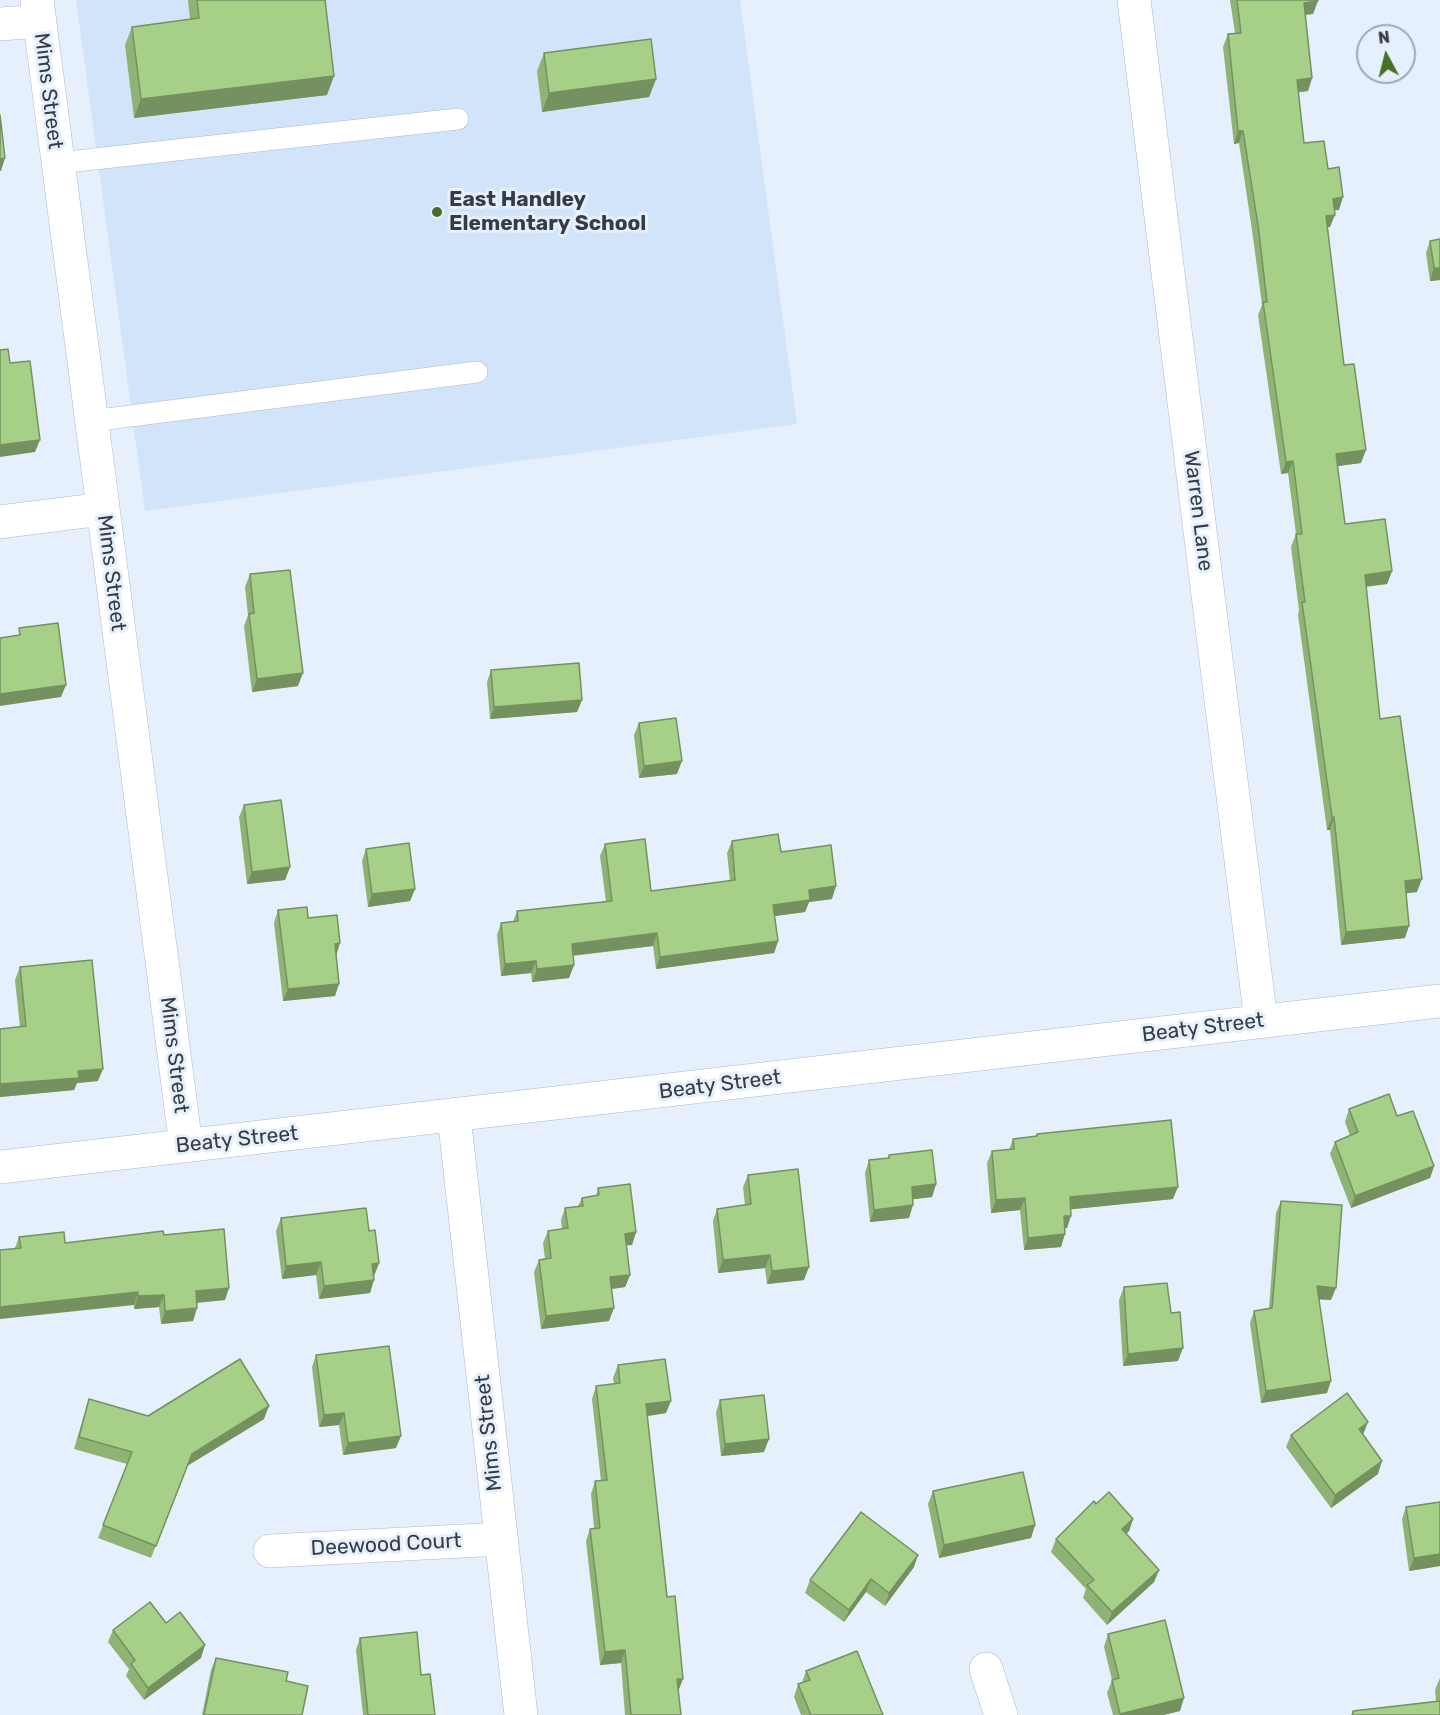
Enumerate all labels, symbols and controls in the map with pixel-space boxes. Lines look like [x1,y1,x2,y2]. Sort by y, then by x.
north arrow [1356,24,1416,84]
text: N [1377,27,1391,48]
street label: Mims Street [28,31,68,151]
place label: East Handley Elementary School [449,187,646,237]
marker: East Handley Elementary School [430,205,444,219]
street label: Warren Lane [1178,449,1218,573]
street label: Mims Street [91,513,131,633]
street label: Mims Street [154,995,194,1115]
street label: Beaty Street [1140,1008,1266,1048]
street label: Beaty Street [657,1065,783,1105]
street label: Beaty Street [175,1121,299,1159]
street label: Mims Street [470,1374,508,1492]
street label: Deewood Court [310,1528,462,1562]

